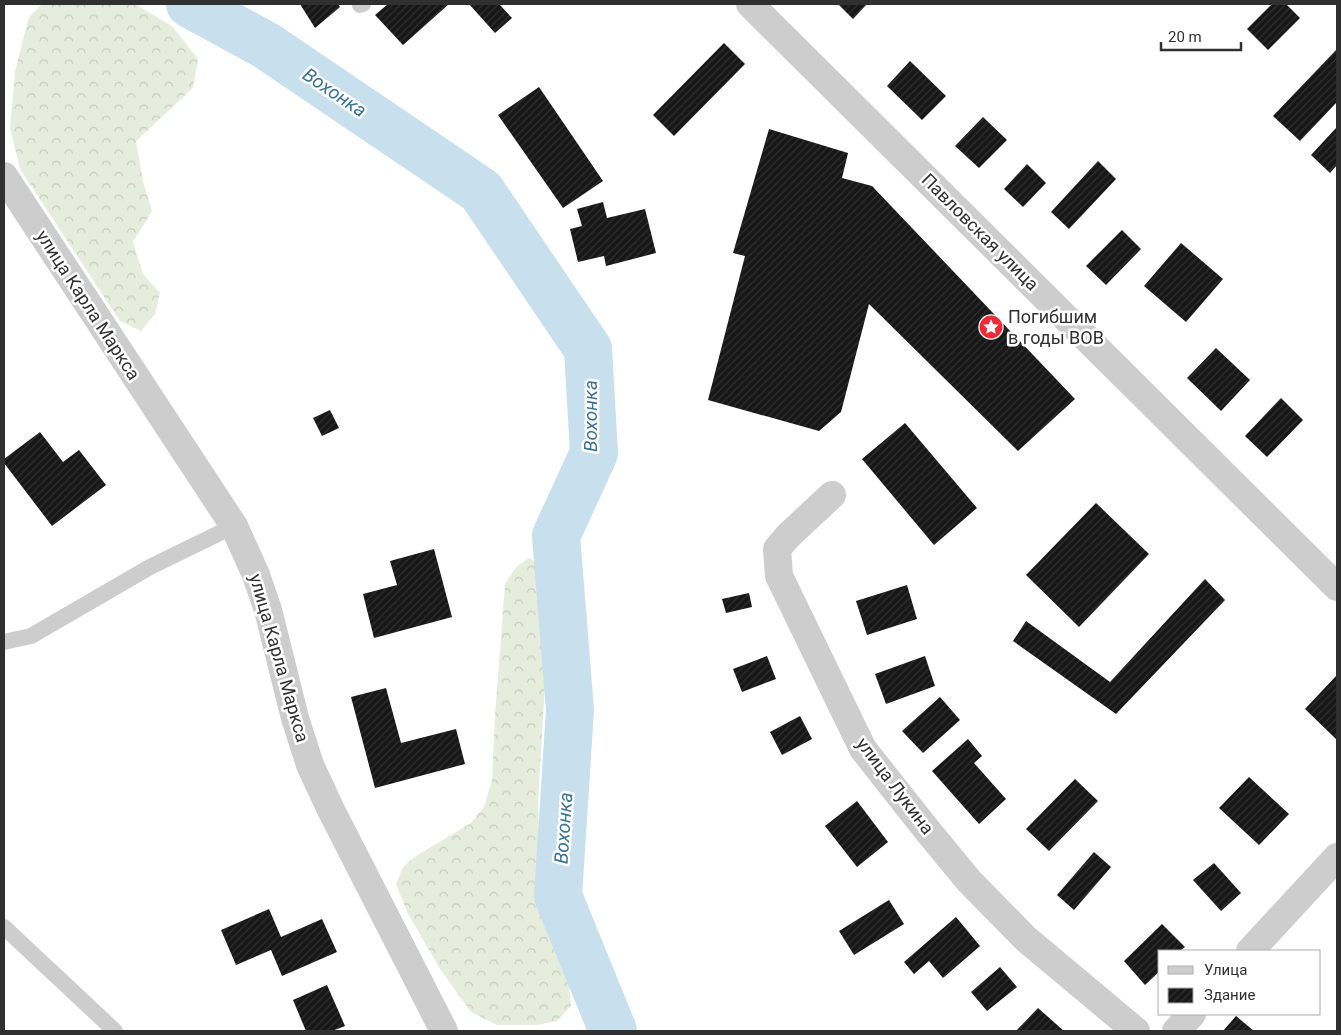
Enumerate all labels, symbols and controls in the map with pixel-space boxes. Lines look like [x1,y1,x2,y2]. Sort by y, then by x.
scale bar [1161,20,1241,52]
text: 20 m [1168,28,1202,46]
water label: Вохонка [298,63,371,122]
street label: Павловская улица [918,169,1043,294]
street label: улица Карла Маркса [32,226,145,384]
place label: Погибшим в годы ВОВ [1008,306,1104,348]
place icon: Погибшим в годы ВОВ [978,314,1004,340]
water label: Вохонка [579,380,602,452]
street label: улица Карла Маркса [245,571,314,745]
street label: улица Лукина [852,733,939,838]
water label: Вохонка [550,791,577,865]
legend [1158,950,1321,1015]
text: Улица [1204,961,1247,979]
text: Здание [1204,986,1255,1004]

